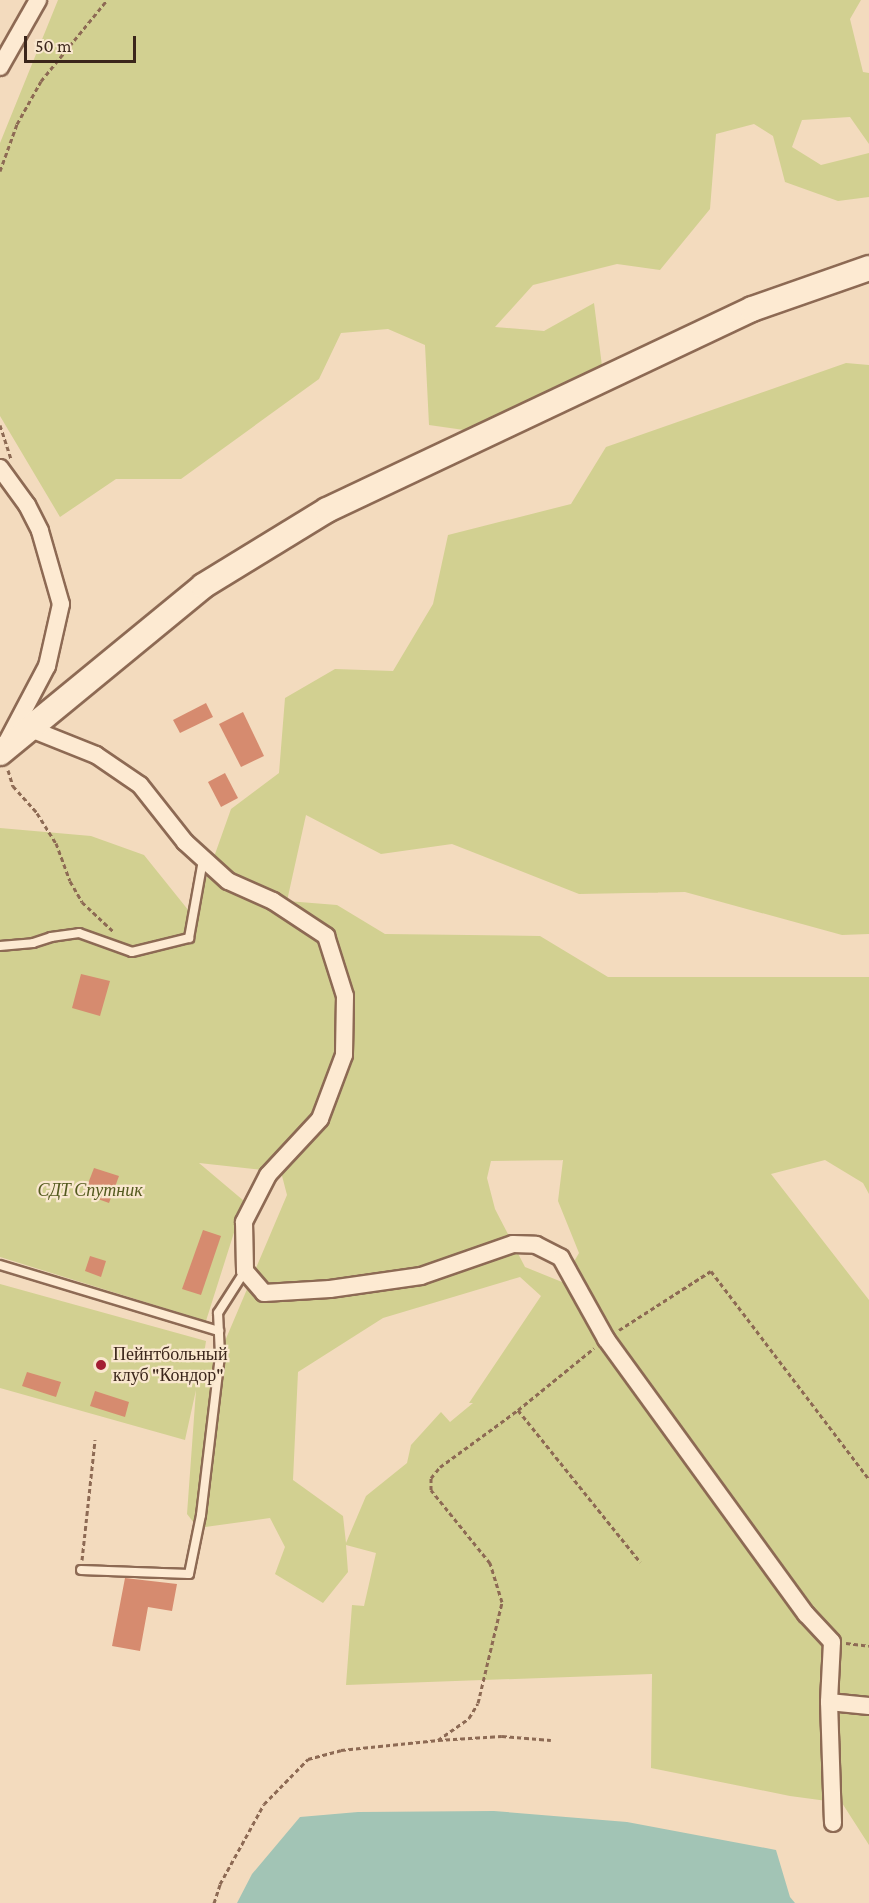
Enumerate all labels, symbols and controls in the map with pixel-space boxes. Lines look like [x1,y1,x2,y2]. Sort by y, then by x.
scale bar [27,24,140,62]
text: 50 m [35,36,72,56]
park label: СДТ Спутник [37,1179,143,1201]
place label: Пейнтбольный клуб "Кондор" [113,1344,228,1386]
marker: Пейнтбольный клуб "Кондор" [94,1358,108,1372]

